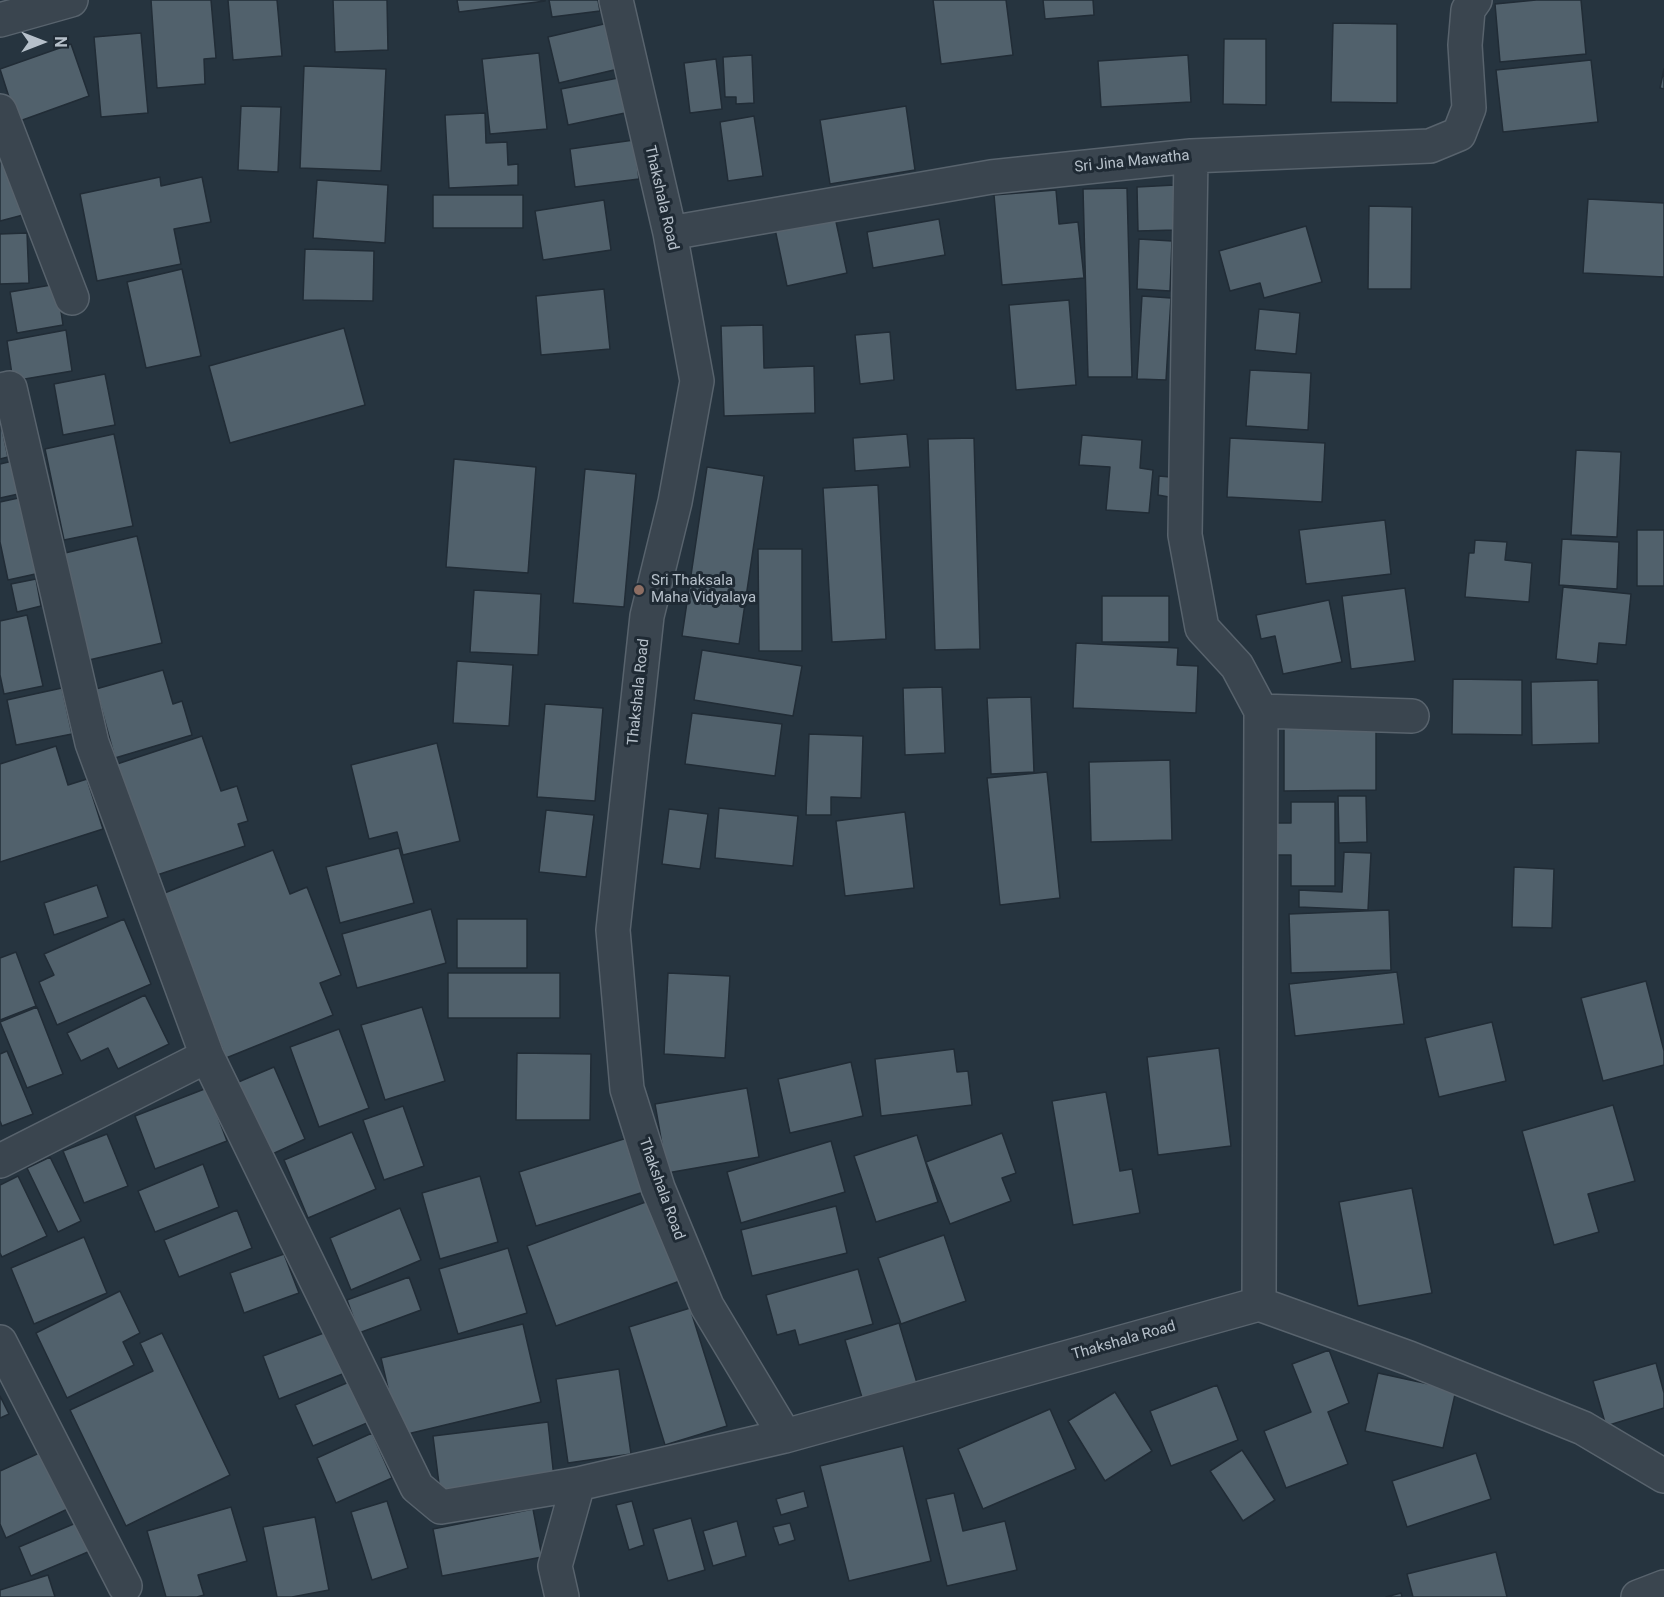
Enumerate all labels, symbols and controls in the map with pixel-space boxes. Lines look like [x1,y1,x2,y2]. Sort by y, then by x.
north arrow [12,12,72,72]
text: N [51,36,70,48]
street label: Thakshala Road [640,144,682,252]
street label: Sri Jina Mawatha [1074,147,1190,177]
place label: Sri Thaksala Maha Vidyalaya [651,572,756,607]
marker: Sri Thaksala Maha Vidyalaya [632,583,646,597]
street label: Thakshala Road [624,638,654,746]
street label: Thakshala Road [634,1136,688,1242]
street label: Thakshala Road [1070,1318,1178,1364]

